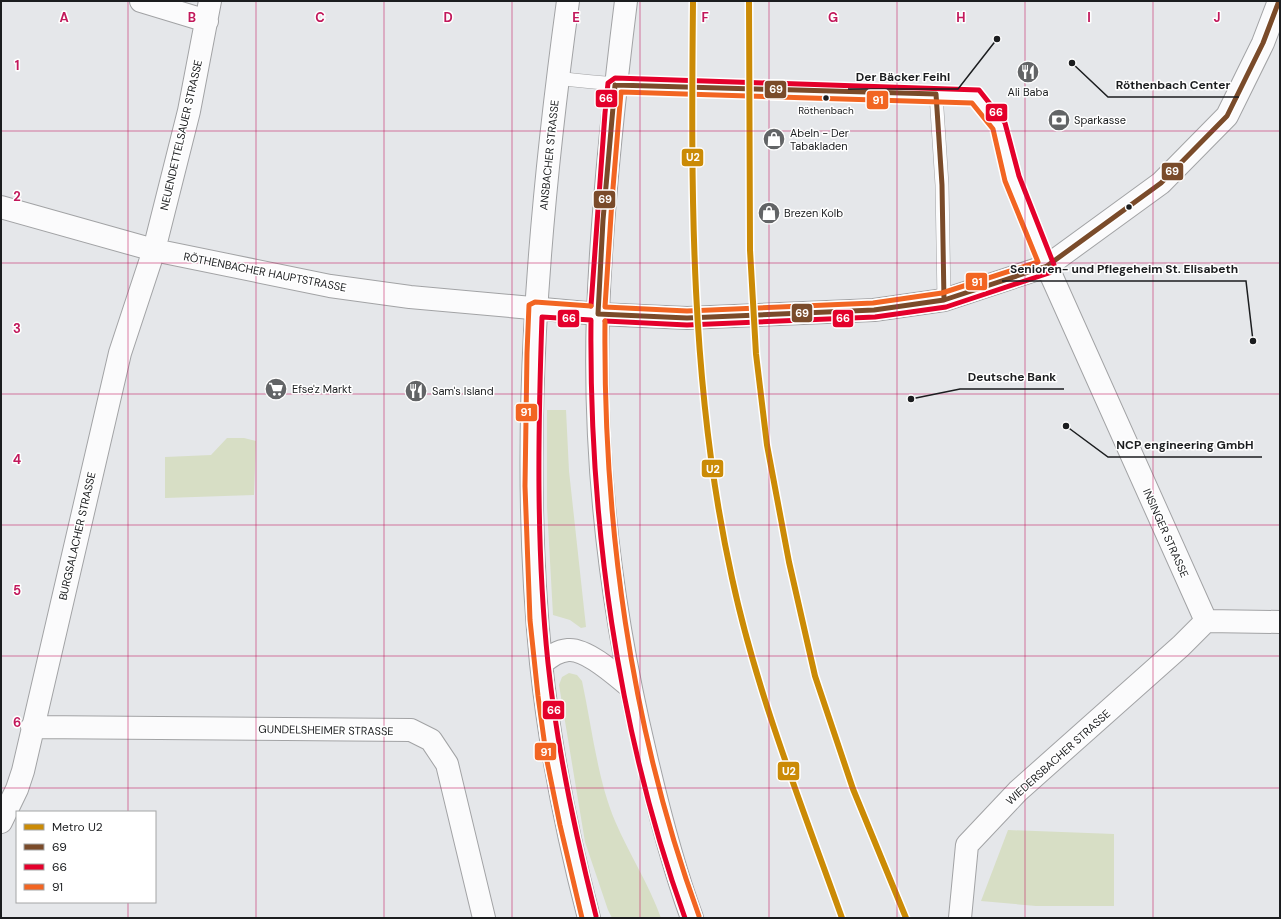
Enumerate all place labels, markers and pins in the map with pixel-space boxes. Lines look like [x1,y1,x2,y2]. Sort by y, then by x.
restaurant icon: Ali Baba [1015,59,1041,85]
callout: Der Bäcker Feihl [848,65,958,89]
callout: Röthenbach Center [1108,73,1239,97]
place label: Ali Baba [1008,85,1048,99]
marker: Röthenbach [821,93,831,103]
place label: Röthenbach [798,104,854,117]
bank icon: Sparkasse [1046,107,1072,133]
place label: Sparkasse [1074,113,1126,127]
shop icon: Abeln - Der Tabakladen [761,126,787,152]
place label: Abeln - Der Tabakladen [790,126,849,153]
shop icon: Brezen Kolb [756,200,782,226]
unlabelled marker [1124,202,1134,212]
place label: Brezen Kolb [784,206,843,220]
callout: Senioren- und Pflegeheim St. Elisabeth [1002,257,1246,281]
callout: Deutsche Bank [960,365,1064,389]
supermarket icon: Efse'z Markt [263,376,289,402]
restaurant icon: Sam's Island [403,378,429,404]
place label: Efse'z Markt [292,382,352,396]
place label: Sam's Island [432,384,494,398]
callout: NCP engineering GmbH [1108,433,1262,457]

